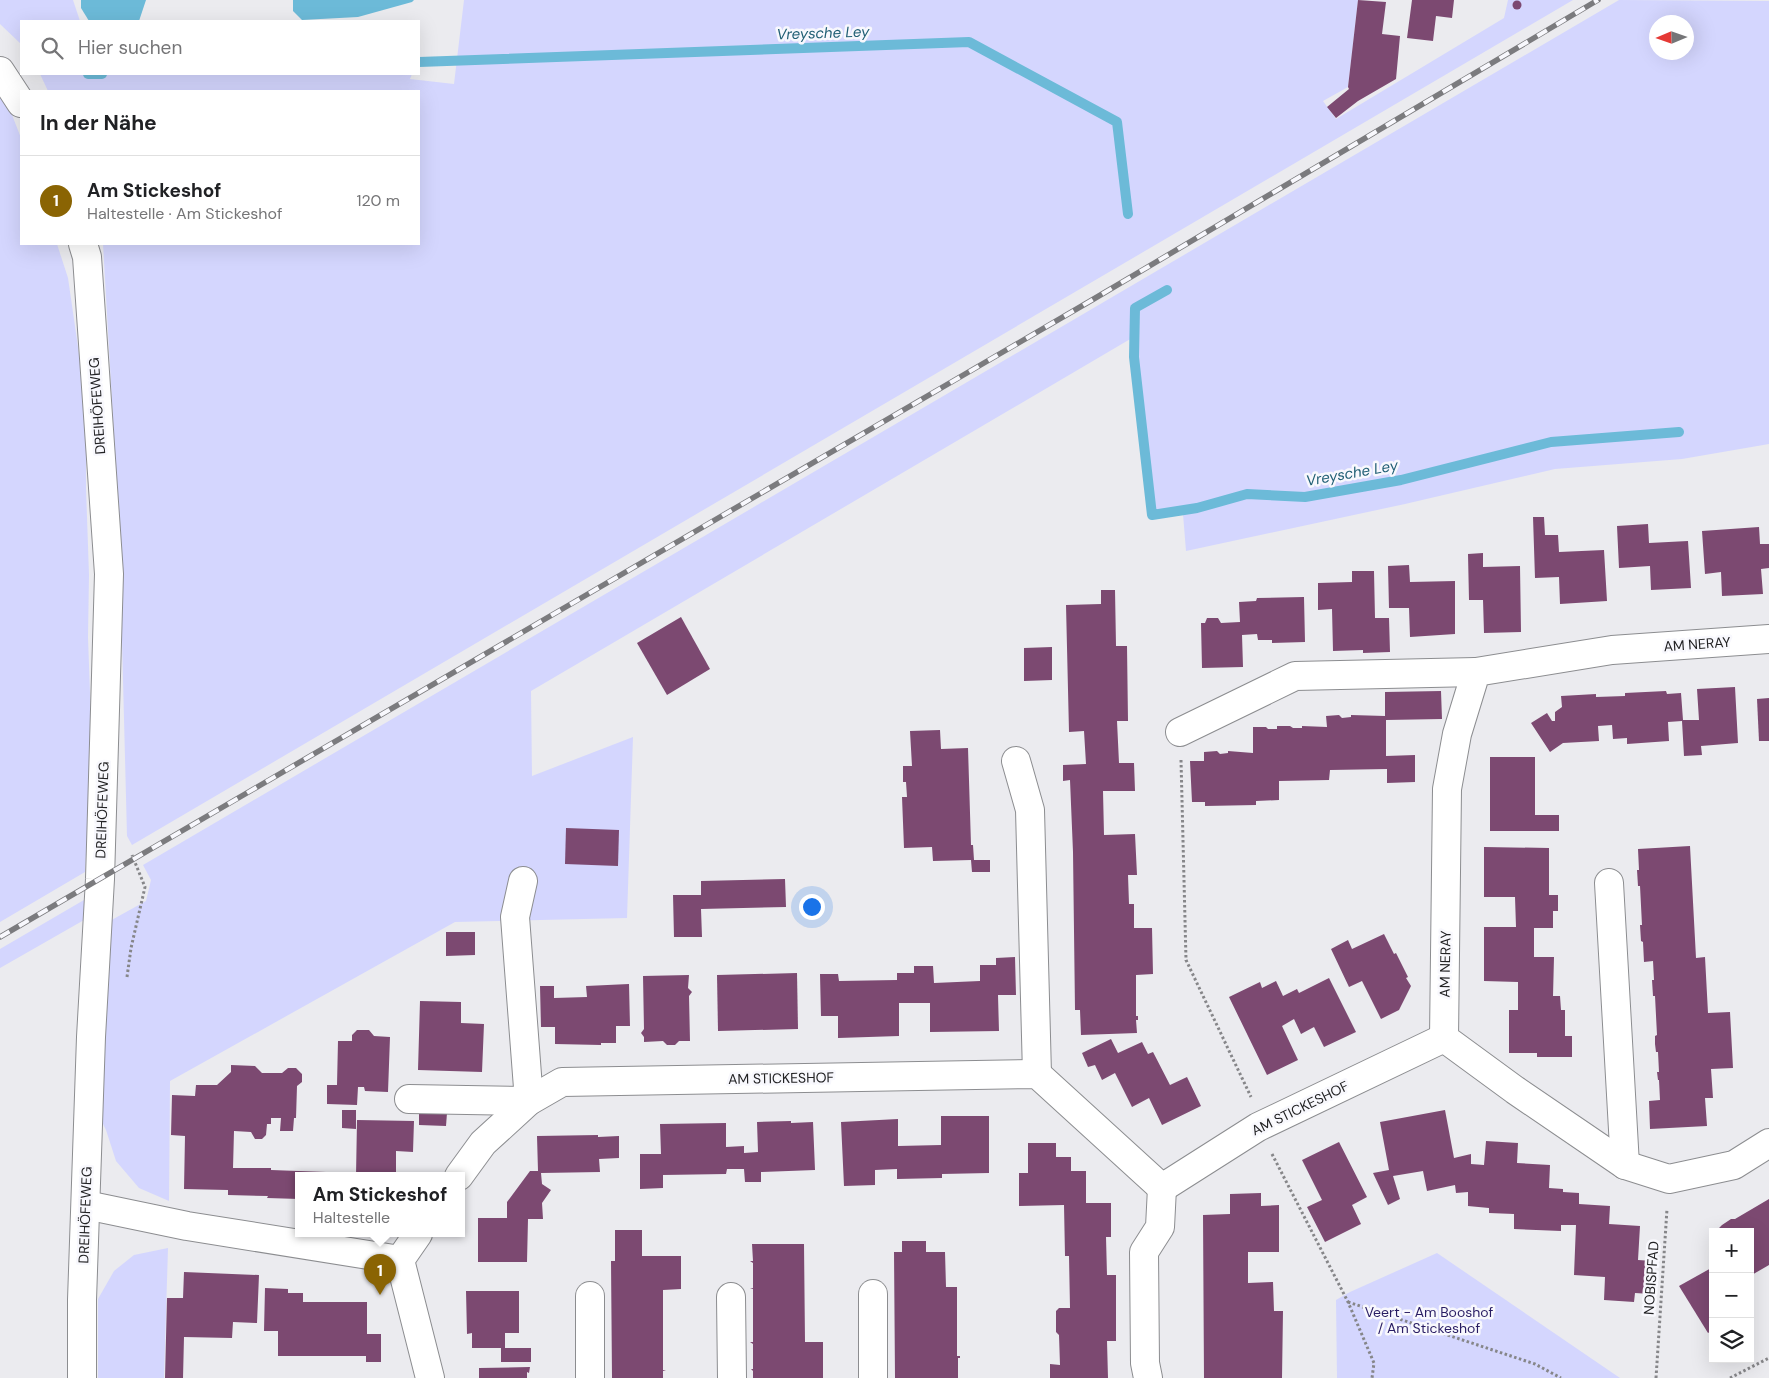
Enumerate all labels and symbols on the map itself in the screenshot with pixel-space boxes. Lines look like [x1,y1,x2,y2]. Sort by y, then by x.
north arrow [1649,15,1694,60]
water label: Vreysche Ley [776,21,870,45]
street label: DREIHÖFEWEG [85,357,109,455]
water label: Vreysche Ley [1304,455,1400,491]
street label: AM NERAY [1663,633,1731,655]
street label: DREIHÖFEWEG [91,761,113,859]
your location [799,894,825,920]
street label: AM NERAY [1435,930,1455,998]
street label: AM STICKESHOF [728,1068,835,1088]
street label: AM STICKESHOF [1248,1076,1352,1139]
street label: DREIHÖFEWEG [74,1166,96,1264]
street label: NOBISPFAD [1639,1241,1663,1315]
pin: 1 [364,1254,396,1295]
park label: Veert - Am Booshof / Am Stickeshof [1365,1303,1494,1337]

